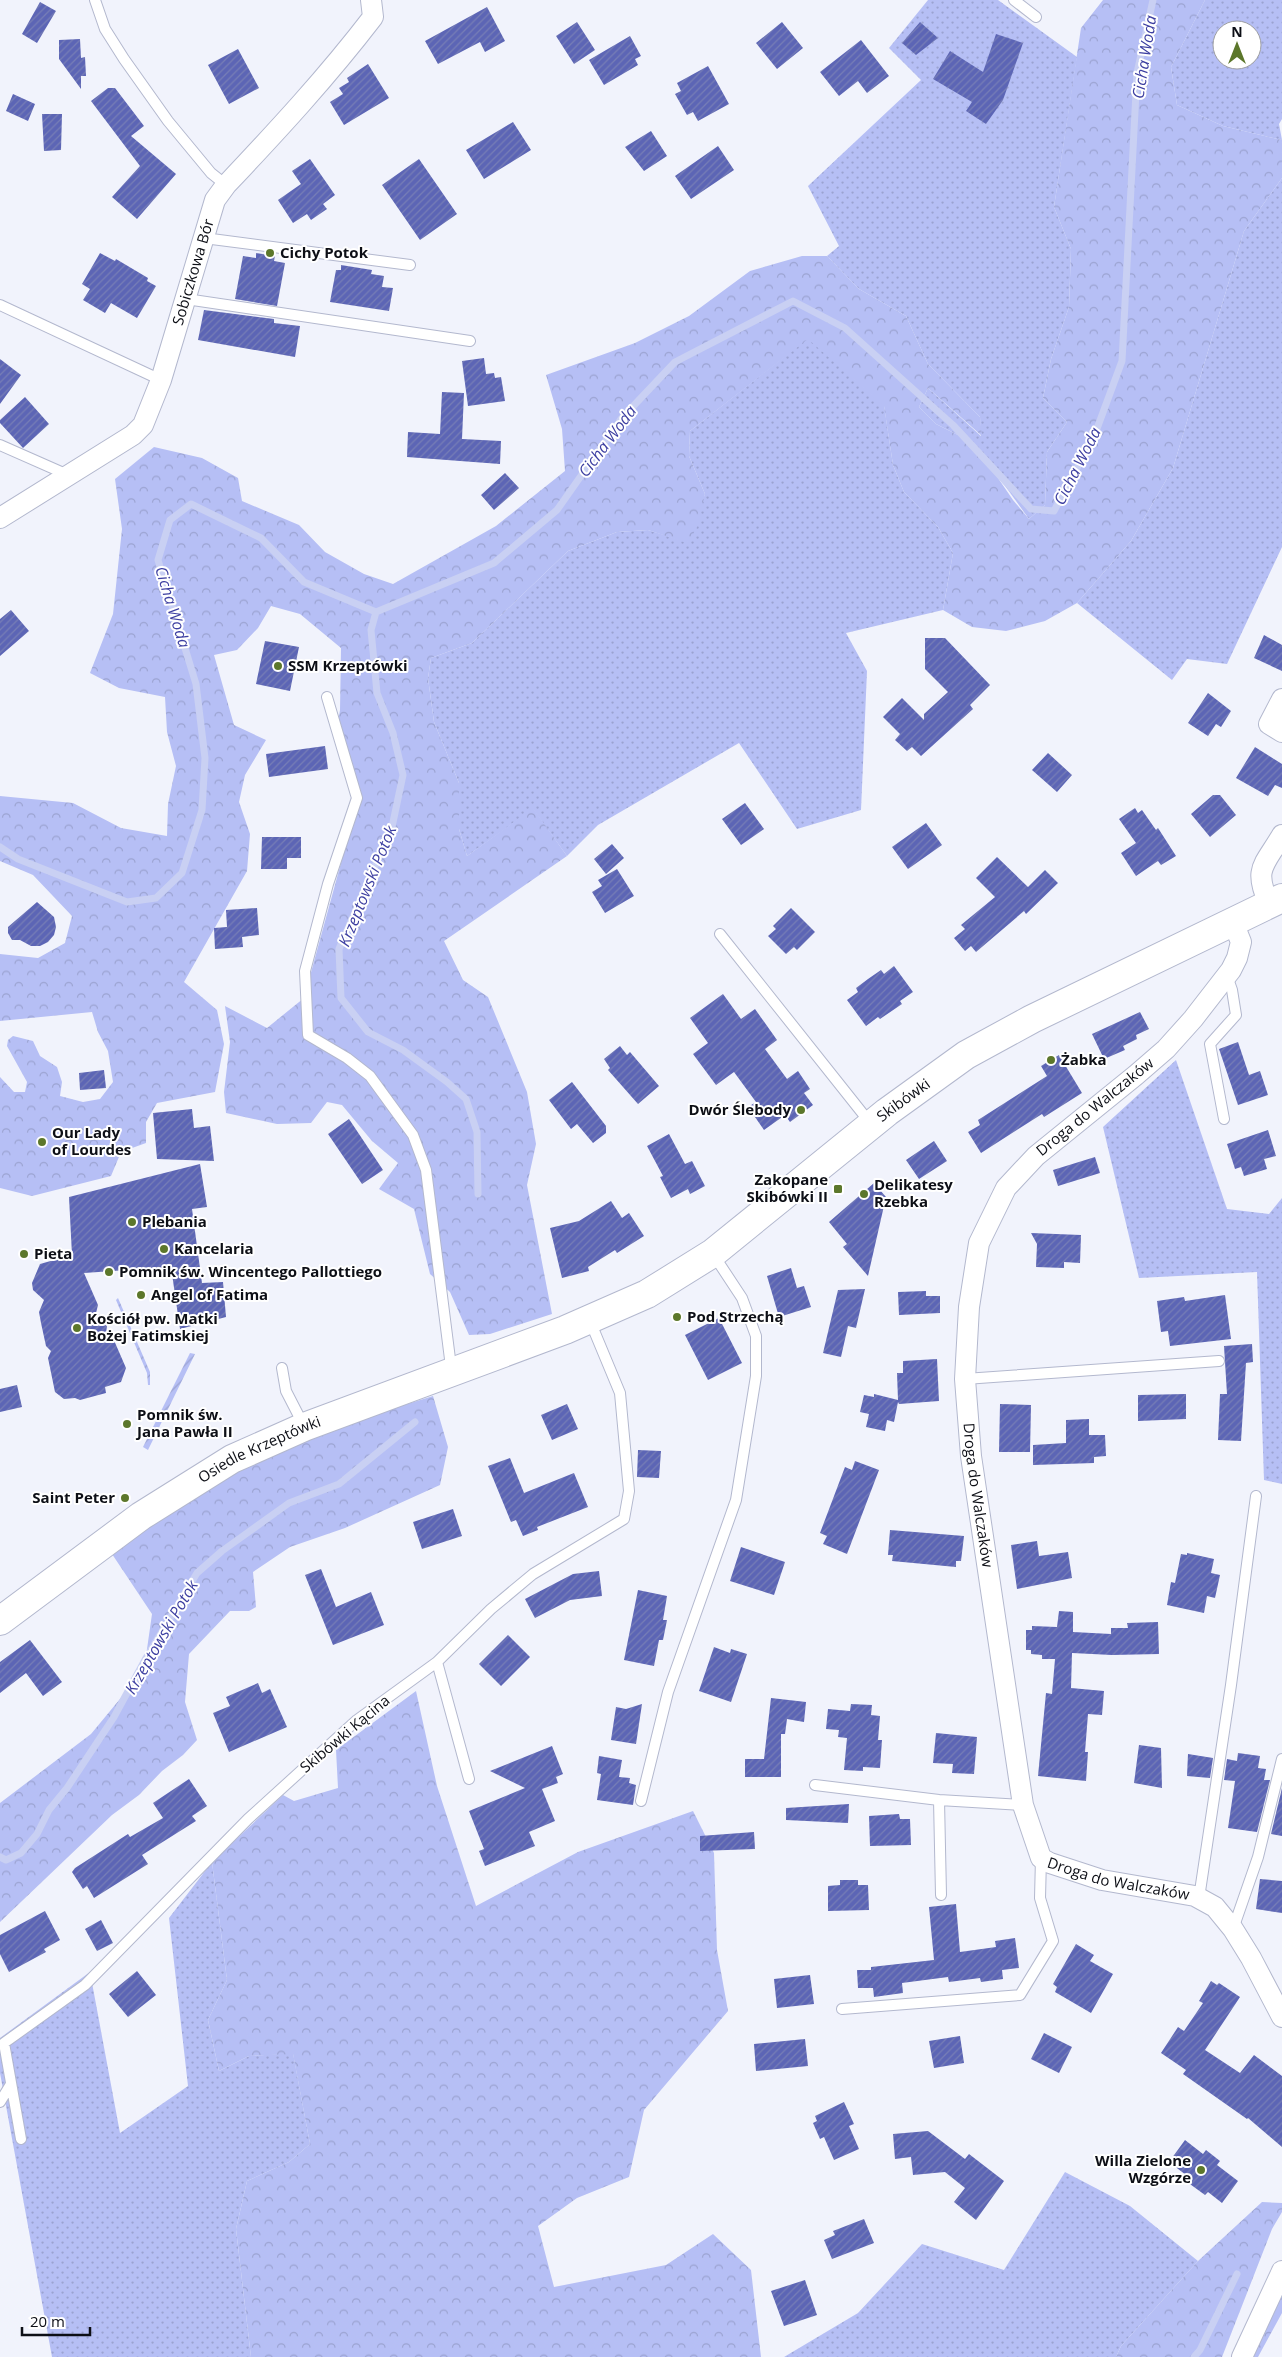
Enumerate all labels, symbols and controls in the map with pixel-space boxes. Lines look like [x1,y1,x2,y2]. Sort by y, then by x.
water label: Cicha Woda [1127,14,1161,100]
north arrow [1212,20,1262,70]
text: N [1231,22,1243,41]
street label: Sobiczkowa Bór [167,216,218,327]
place label: Cichy Potok [280,242,369,262]
marker: Cichy Potok [264,247,276,259]
water label: Cicha Woda [573,401,641,481]
water label: Cicha Woda [1048,424,1106,508]
water label: Cicha Woda [150,564,196,650]
place label: SSM Krzeptówki [288,655,408,675]
marker: SSM Krzeptówki [272,660,284,672]
water label: Krzeptowski Potok [333,821,402,950]
place label: Żabka [1061,1049,1107,1069]
street label: Droga do Walczaków [1032,1052,1158,1160]
marker: Żabka [1045,1054,1057,1066]
street label: Skibówki [872,1073,934,1126]
place label: Dwór Ślebody [689,1099,791,1119]
marker: Dwór Ślebody [795,1104,807,1116]
place label: Our Lady of Lourdes [52,1122,131,1159]
marker: Our Lady of Lourdes [36,1136,48,1148]
place label: Zakopane Skibówki II [747,1169,828,1206]
place label: Delikatesy Rzebka [874,1174,953,1211]
marker: Zakopane Skibówki II [832,1183,844,1195]
marker: Delikatesy Rzebka [858,1188,870,1200]
place label: Plebania [142,1211,207,1231]
marker: Plebania [126,1216,138,1228]
place label: Kancelaria [174,1238,254,1258]
place label: Pieta [34,1243,72,1263]
marker: Kancelaria [158,1243,170,1255]
marker: Pieta [18,1248,30,1260]
place label: Pomnik św. Wincentego Pallottiego [119,1261,382,1281]
marker: Pomnik św. Wincentego Pallottiego [103,1266,115,1278]
place label: Angel of Fatima [151,1284,268,1304]
marker: Angel of Fatima [135,1289,147,1301]
place label: Pod Strzechą [687,1306,784,1326]
place label: Kościół pw. Matki Bożej Fatimskiej [87,1308,218,1345]
marker: Pod Strzechą [671,1311,683,1323]
marker: Kościół pw. Matki Bożej Fatimskiej [71,1322,83,1334]
place label: Pomnik św. Jana Pawła II [135,1404,233,1441]
street label: Osiedle Krzeptówki [194,1411,323,1487]
marker: Pomnik św. Jana Pawła II [121,1418,133,1430]
street label: Droga do Walczaków [959,1422,998,1569]
place label: Saint Peter [32,1487,115,1507]
marker: Saint Peter [119,1492,131,1504]
water label: Krzeptowski Potok [119,1575,203,1698]
street label: Skibówki Kącina [295,1690,393,1777]
street label: Droga do Walczaków [1045,1852,1192,1904]
place label: Willa Zielone Wzgórze [1095,2150,1191,2187]
marker: Willa Zielone Wzgórze [1195,2164,1207,2176]
scale bar [22,2304,90,2336]
text: 20 m [30,2311,65,2331]

